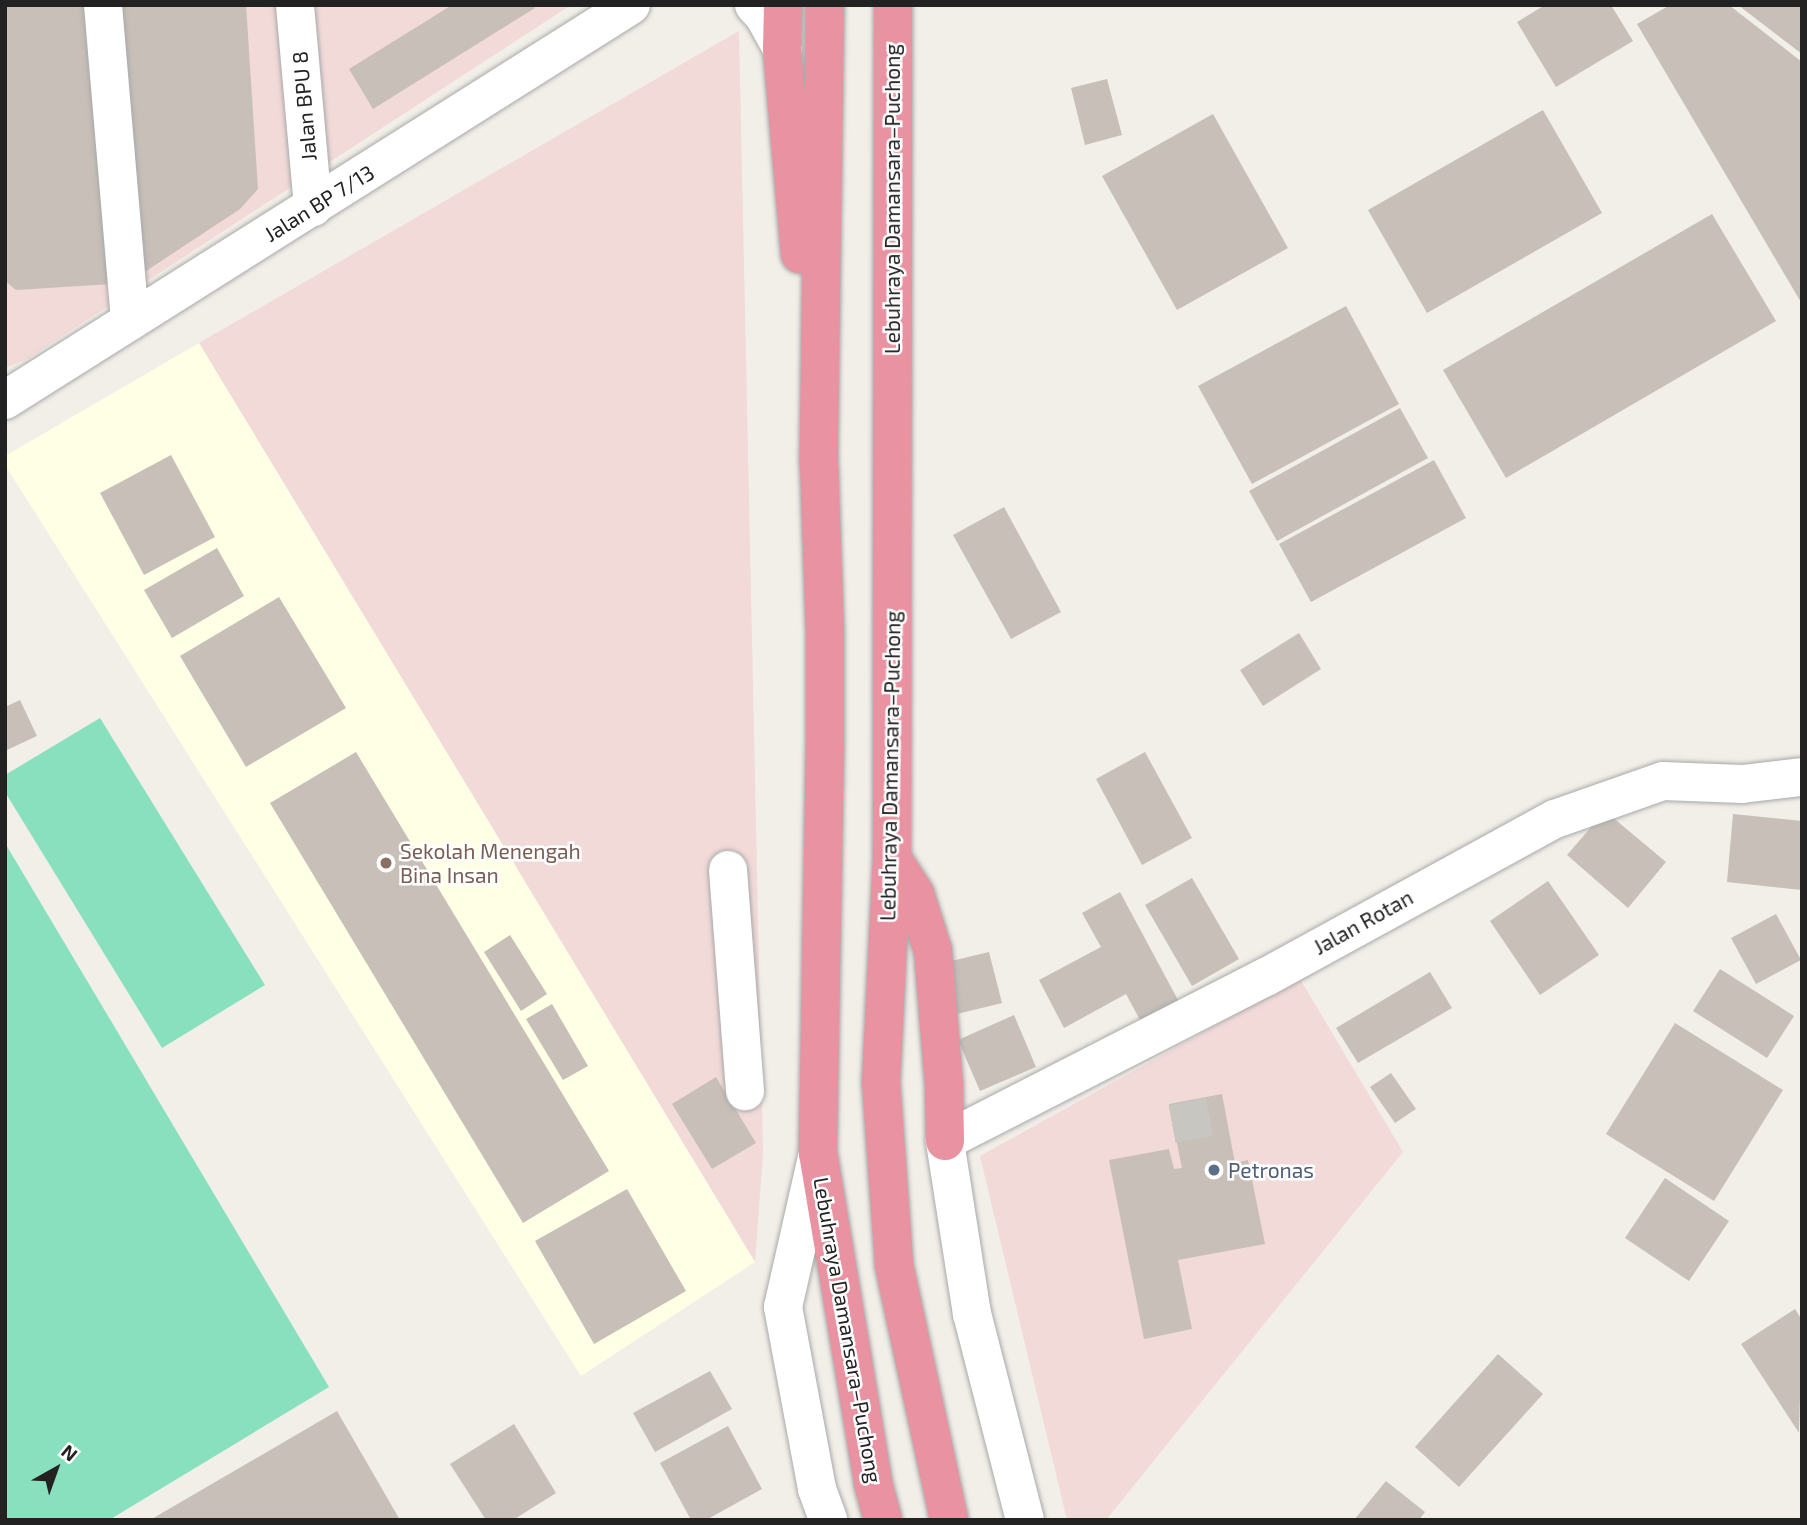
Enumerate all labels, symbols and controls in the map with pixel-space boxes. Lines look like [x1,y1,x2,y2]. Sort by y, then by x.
street label: Lebuhraya Damansara–Puchong [879,44,905,354]
street label: Jalan BPU 8 [287,50,321,162]
street label: Jalan BP 7/13 [259,159,379,247]
street label: Lebuhraya Damansara–Puchong [875,611,905,921]
place label: Sekolah Menengah Bina Insan [400,838,581,888]
marker: Sekolah Menengah Bina Insan [378,855,394,871]
street label: Jalan Rotan [1309,884,1417,960]
place label: Petronas [1228,1157,1314,1183]
marker: Petronas [1206,1162,1222,1178]
street label: Lebuhraya Damansara–Puchong [809,1175,887,1485]
north arrow [21,1434,91,1504]
text: N [57,1439,82,1466]

